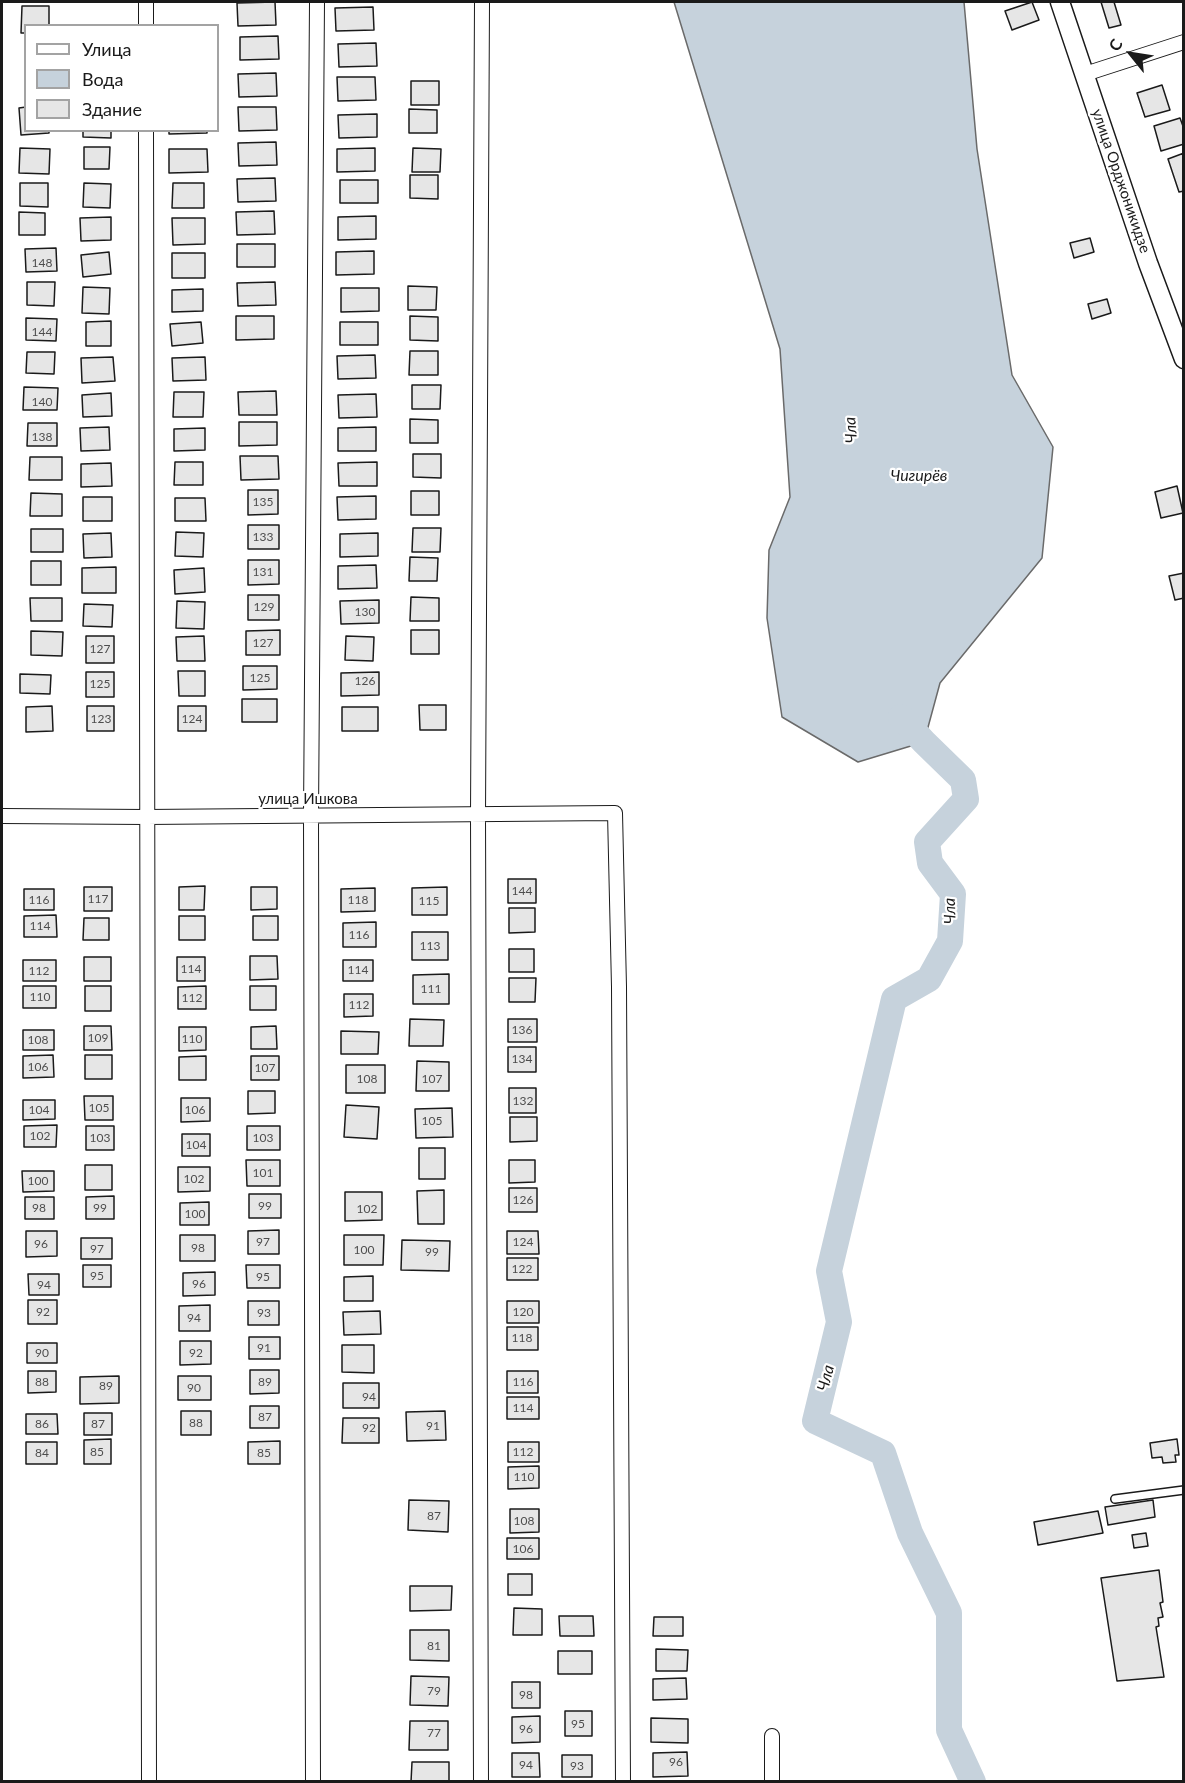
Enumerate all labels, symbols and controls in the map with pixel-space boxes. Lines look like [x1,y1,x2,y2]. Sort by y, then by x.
legend [24,24,219,132]
north arrow [1101,24,1161,84]
text: С [1104,35,1126,54]
text: Улица [82,38,132,60]
text: Вода [82,68,123,90]
text: Здание [82,98,142,120]
street label: улица Орджоникидзе [1088,106,1154,256]
house number: 148 [32,256,52,270]
house number: 144 [32,325,52,339]
house number: 140 [32,395,52,409]
water label: Чла [841,416,861,444]
house number: 138 [32,430,52,444]
water label: Чигирёв [891,466,947,486]
house number: 135 [253,495,273,509]
house number: 133 [253,530,273,544]
house number: 131 [253,565,273,579]
house number: 129 [254,600,274,614]
house number: 130 [355,605,375,619]
house number: 127 [253,636,273,650]
house number: 127 [90,642,110,656]
house number: 125 [250,671,270,685]
house number: 126 [355,674,375,688]
house number: 125 [90,677,110,691]
house number: 123 [91,712,111,726]
house number: 124 [182,712,202,726]
street label: улица Ишкова [258,790,358,808]
house number: 144 [512,884,532,898]
house number: 117 [88,892,108,906]
house number: 116 [29,893,49,907]
house number: 118 [348,893,368,907]
house number: 115 [419,894,439,908]
water label: Чла [940,898,960,924]
house number: 114 [30,919,50,933]
house number: 116 [349,928,369,942]
house number: 113 [420,939,440,953]
house number: 114 [181,962,201,976]
house number: 114 [348,963,368,977]
house number: 112 [29,964,49,978]
house number: 111 [421,982,441,996]
house number: 110 [30,990,50,1004]
house number: 112 [182,991,202,1005]
house number: 112 [349,998,369,1012]
house number: 136 [512,1023,532,1037]
house number: 109 [88,1031,108,1045]
house number: 110 [182,1032,202,1046]
house number: 108 [28,1033,48,1047]
house number: 134 [512,1052,532,1066]
house number: 106 [28,1060,48,1074]
house number: 107 [255,1061,275,1075]
house number: 108 [357,1072,377,1086]
house number: 107 [422,1072,442,1086]
house number: 132 [513,1094,533,1108]
house number: 105 [89,1101,109,1115]
house number: 104 [29,1103,49,1117]
house number: 106 [185,1103,205,1117]
house number: 105 [422,1114,442,1128]
house number: 102 [30,1129,50,1143]
house number: 103 [90,1131,110,1145]
house number: 103 [253,1131,273,1145]
house number: 104 [186,1138,206,1152]
house number: 101 [253,1166,273,1180]
house number: 102 [184,1172,204,1186]
house number: 100 [28,1174,48,1188]
house number: 126 [513,1193,533,1207]
house number: 99 [258,1199,272,1213]
house number: 98 [32,1201,46,1215]
house number: 99 [93,1201,107,1215]
house number: 102 [357,1202,377,1216]
house number: 100 [185,1207,205,1221]
house number: 97 [256,1235,270,1249]
house number: 124 [513,1235,533,1249]
house number: 96 [34,1237,48,1251]
house number: 98 [191,1241,205,1255]
house number: 97 [90,1242,104,1256]
house number: 100 [354,1243,374,1257]
house number: 99 [425,1245,439,1259]
house number: 122 [512,1262,532,1276]
house number: 95 [90,1269,104,1283]
house number: 95 [256,1270,270,1284]
house number: 96 [192,1277,206,1291]
house number: 94 [37,1278,51,1292]
house number: 92 [36,1305,50,1319]
house number: 120 [513,1305,533,1319]
house number: 93 [257,1306,271,1320]
house number: 94 [187,1311,201,1325]
house number: 118 [512,1331,532,1345]
house number: 91 [257,1341,271,1355]
house number: 90 [35,1346,49,1360]
house number: 92 [189,1346,203,1360]
water label: Чла [813,1363,839,1393]
house number: 88 [35,1375,49,1389]
house number: 89 [258,1375,272,1389]
house number: 116 [513,1375,533,1389]
house number: 89 [99,1379,113,1393]
house number: 90 [187,1381,201,1395]
house number: 94 [362,1390,376,1404]
house number: 114 [513,1401,533,1415]
house number: 87 [258,1410,272,1424]
house number: 88 [189,1416,203,1430]
house number: 86 [35,1417,49,1431]
house number: 87 [91,1417,105,1431]
house number: 91 [426,1419,440,1433]
house number: 92 [362,1421,376,1435]
house number: 85 [90,1445,104,1459]
house number: 112 [513,1445,533,1459]
house number: 84 [35,1446,49,1460]
house number: 85 [257,1446,271,1460]
house number: 110 [514,1470,534,1484]
house number: 87 [427,1509,441,1523]
house number: 108 [514,1514,534,1528]
house number: 106 [513,1542,533,1556]
house number: 81 [427,1639,441,1653]
house number: 79 [427,1684,441,1698]
house number: 98 [519,1688,533,1702]
house number: 95 [571,1717,585,1731]
house number: 96 [519,1722,533,1736]
house number: 77 [427,1726,441,1740]
house number: 96 [669,1755,683,1769]
house number: 94 [519,1758,533,1772]
house number: 93 [570,1759,584,1773]

